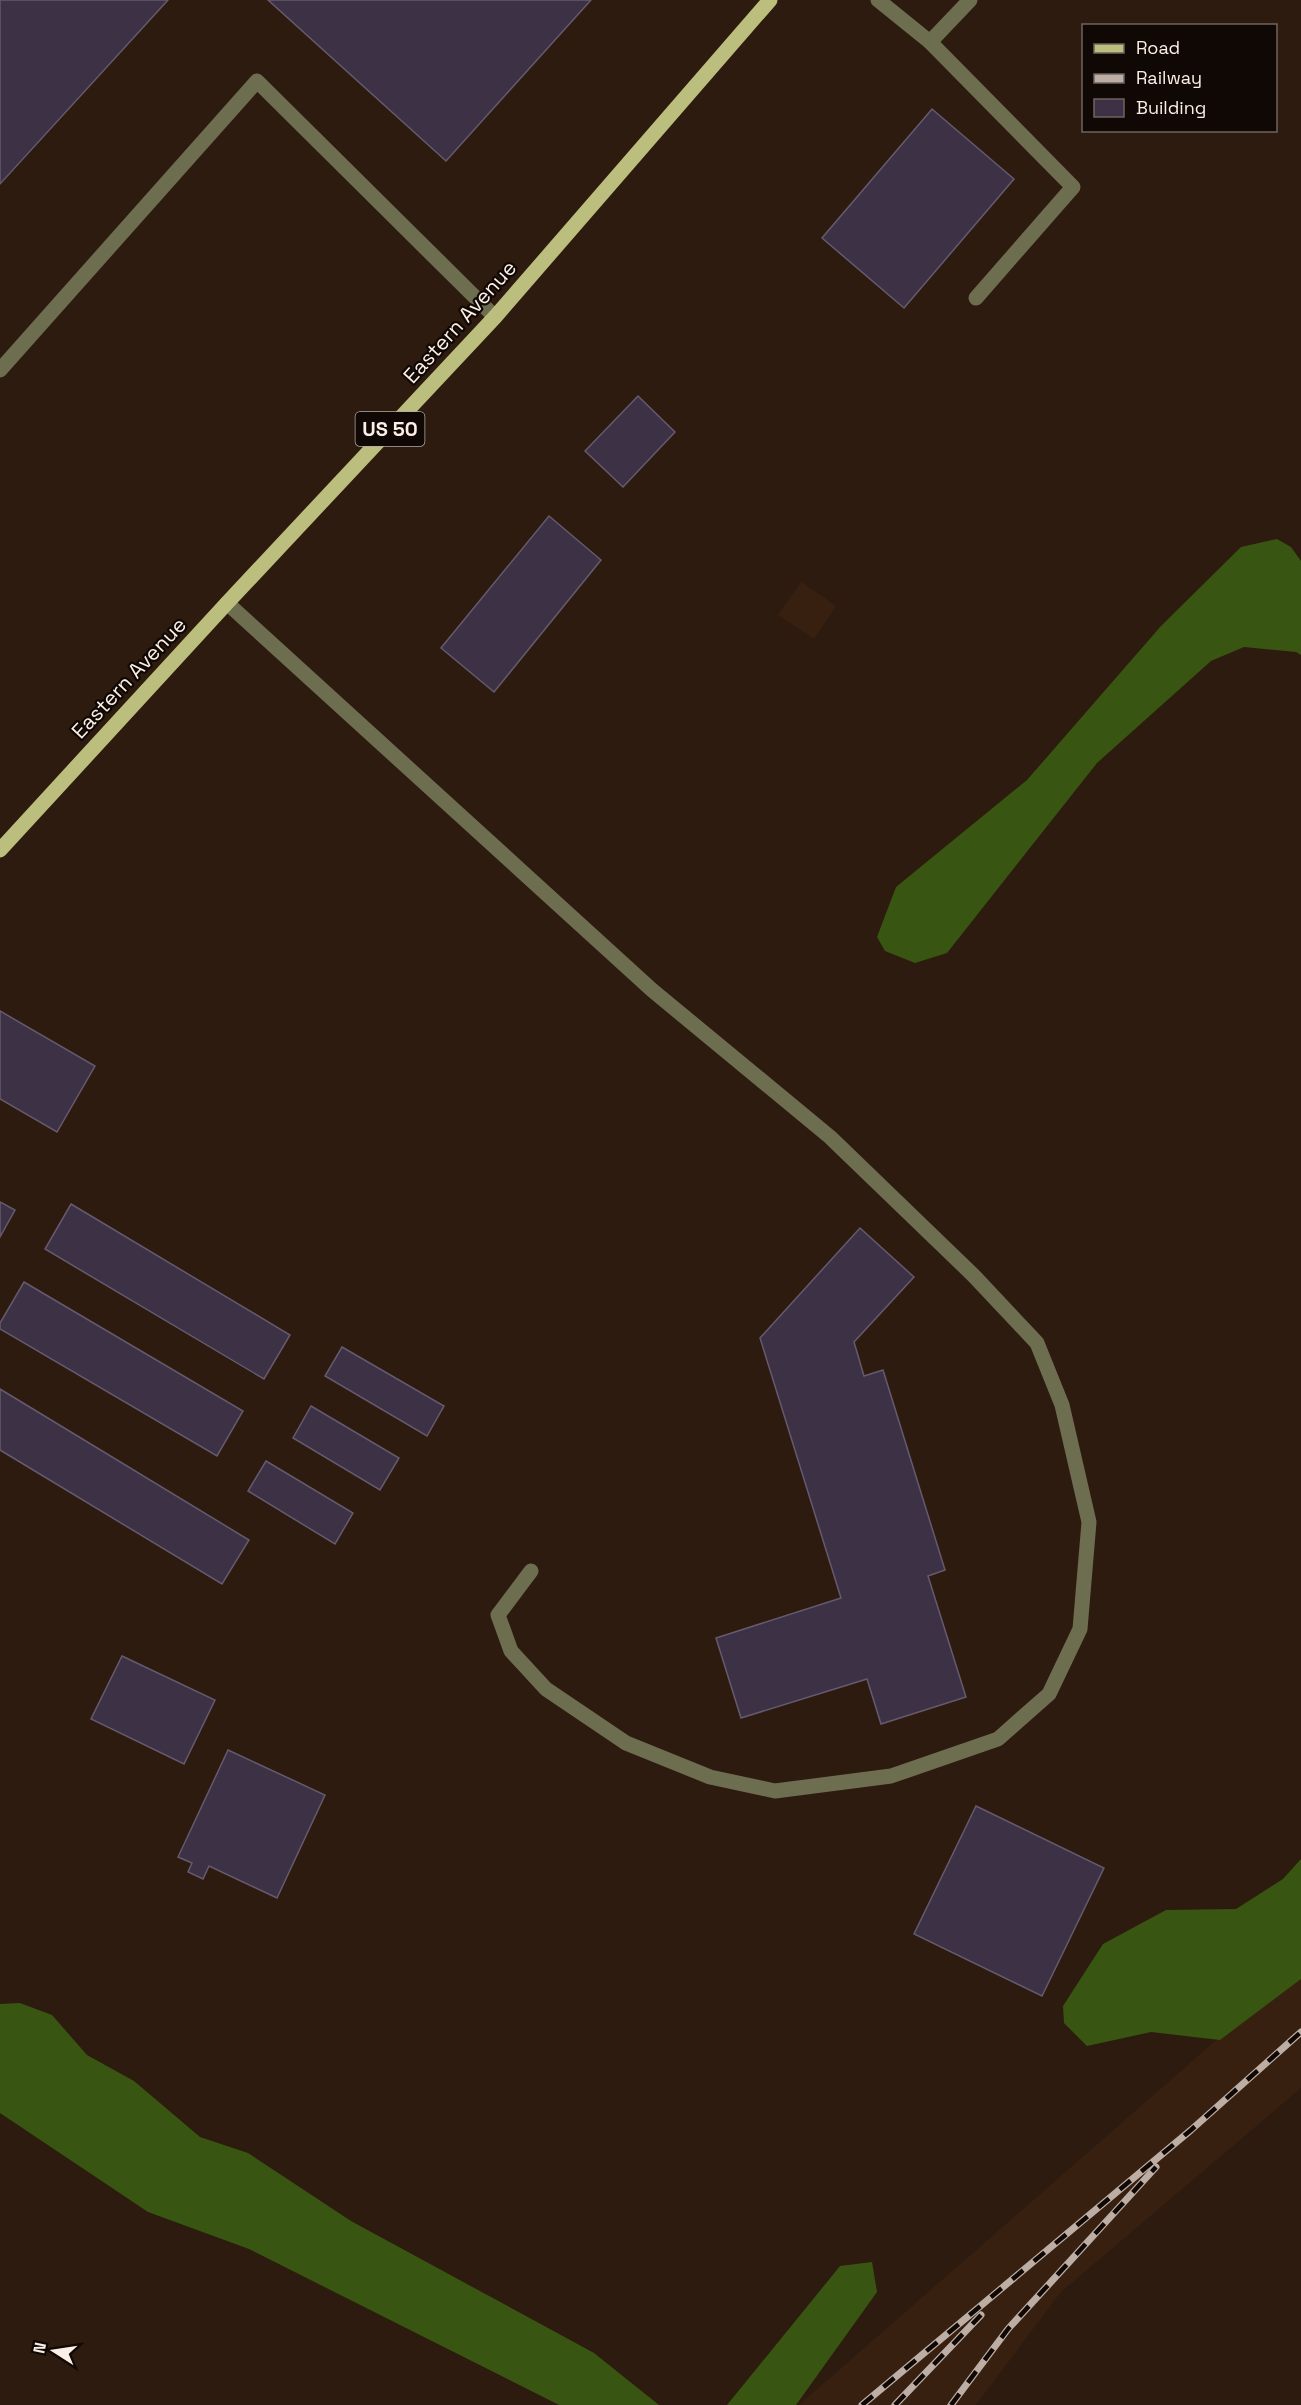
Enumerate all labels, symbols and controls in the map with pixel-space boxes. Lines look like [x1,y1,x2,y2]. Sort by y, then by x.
legend [1082,24,1277,132]
text: Road [1136,36,1180,59]
text: Railway [1136,66,1202,89]
text: Building [1136,96,1206,119]
street label: Eastern Avenue [397,255,522,389]
road number: US 50 [356,412,424,446]
street label: Eastern Avenue [65,611,192,744]
north arrow [24,2321,84,2381]
text: N [28,2341,51,2355]

